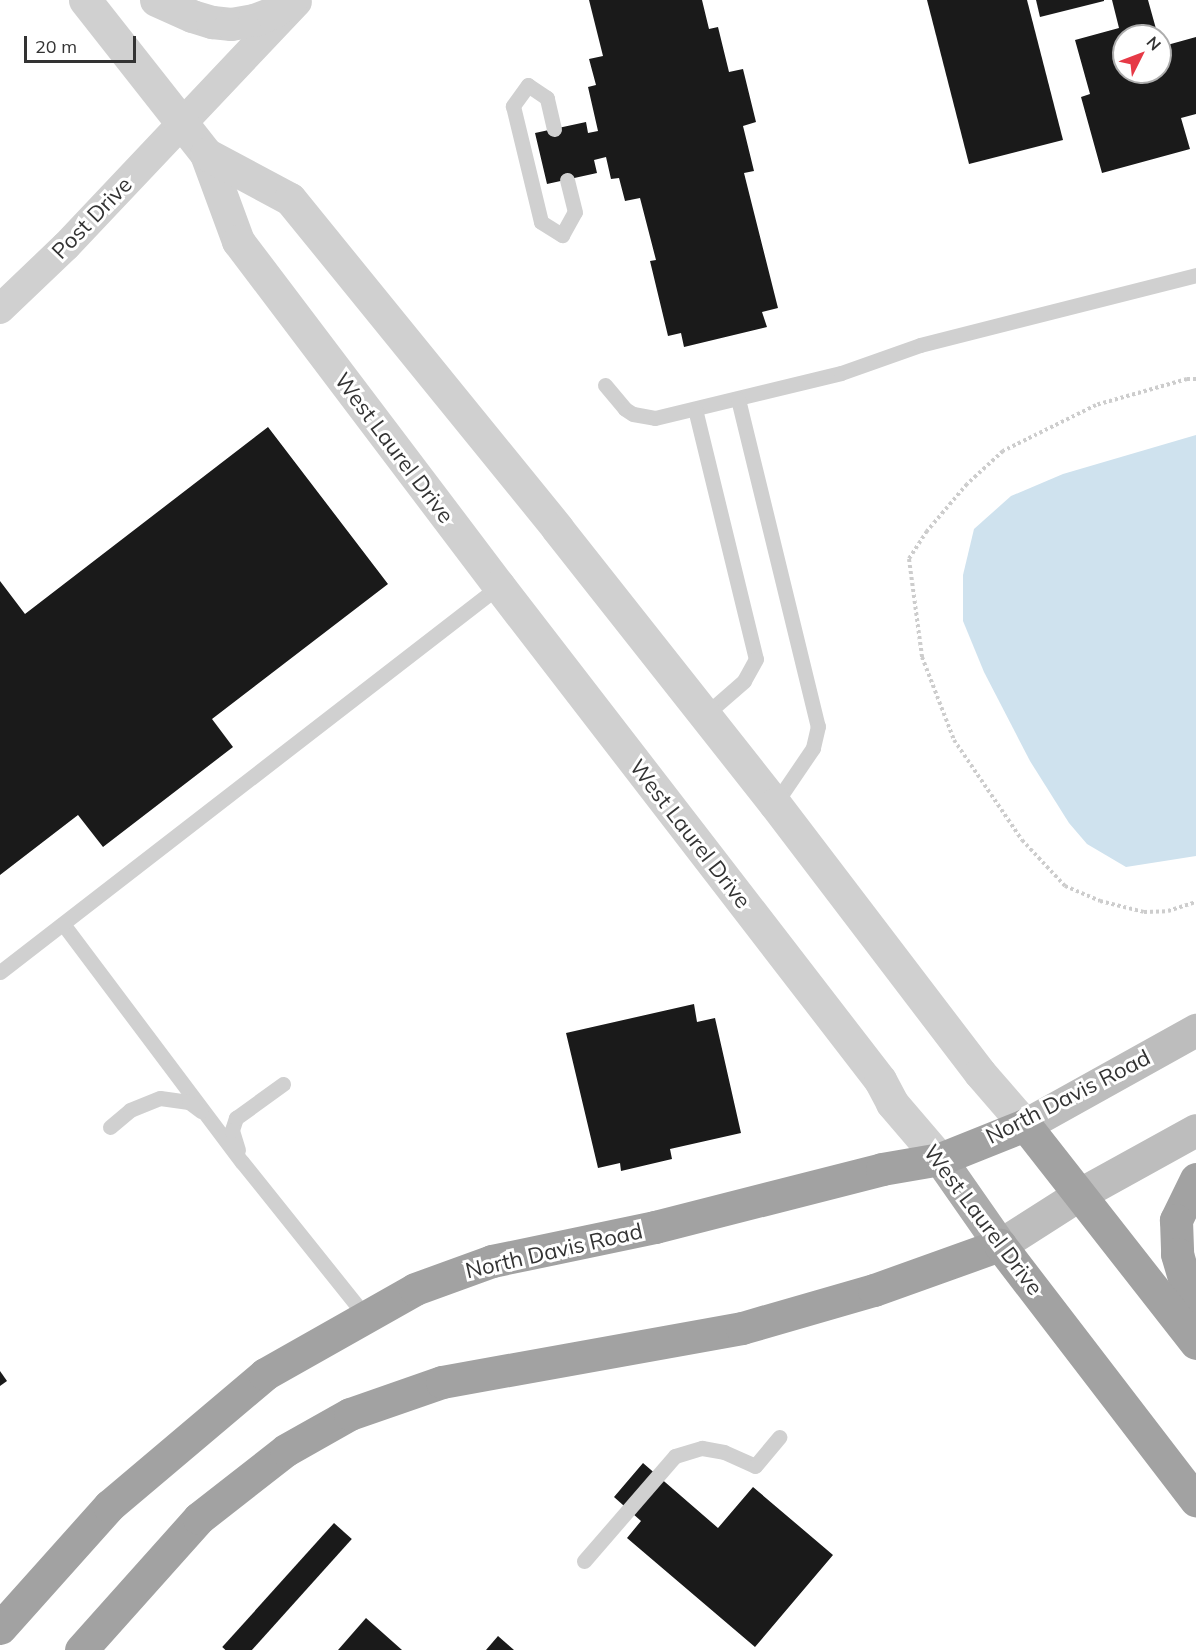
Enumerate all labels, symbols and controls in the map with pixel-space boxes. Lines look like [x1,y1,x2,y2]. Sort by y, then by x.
scale bar [27,24,140,62]
north arrow [1112,24,1172,84]
text: N [1142,32,1165,54]
text: 20 m [35,35,77,58]
street label: Post Drive [46,172,138,264]
street label: West Laurel Drive [329,368,459,528]
street label: West Laurel Drive [624,754,756,914]
street label: North Davis Road [981,1044,1155,1150]
street label: West Laurel Drive [918,1140,1048,1300]
street label: North Davis Road [463,1218,645,1284]

